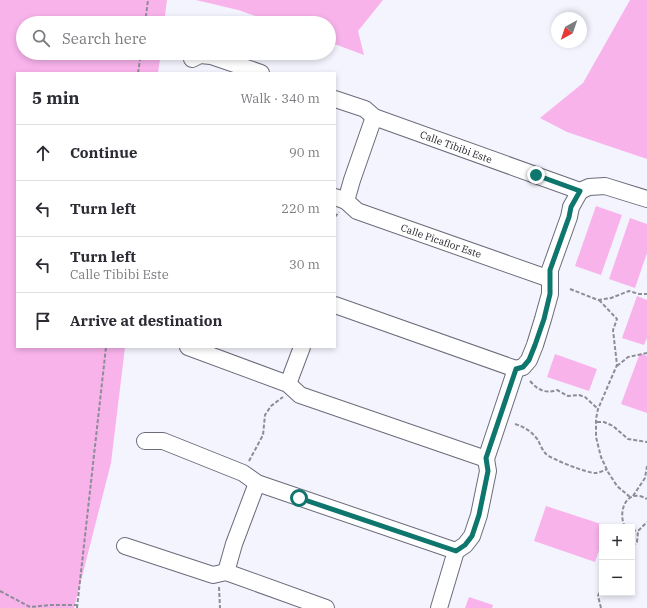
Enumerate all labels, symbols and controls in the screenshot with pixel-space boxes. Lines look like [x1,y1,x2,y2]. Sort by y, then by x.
north arrow [551,12,587,48]
search box [16,16,336,60]
icon: search [30,27,52,49]
text: Search here [62,29,147,48]
text: 5 min [32,87,80,109]
text: Walk · 340 m [241,90,320,107]
street label: Calle Tibibi Este [418,128,494,166]
icon: ahead [32,142,54,164]
text: Continue [70,143,137,162]
text: 90 m [289,144,320,161]
route end [527,166,545,184]
icon: left [32,198,54,220]
text: Turn left [70,199,136,218]
text: 220 m [281,200,320,217]
street label: Calle Picaflor Este [399,221,483,261]
text: Turn left [70,247,136,266]
icon: left [32,254,54,276]
text: 30 m [289,256,320,273]
text: Calle Tibibi Este [70,266,169,283]
icon: arrive [32,310,54,332]
text: Arrive at destination [70,311,222,330]
route start [290,489,308,507]
map controls [599,524,635,596]
button: + [599,524,635,560]
button: − [599,560,635,596]

